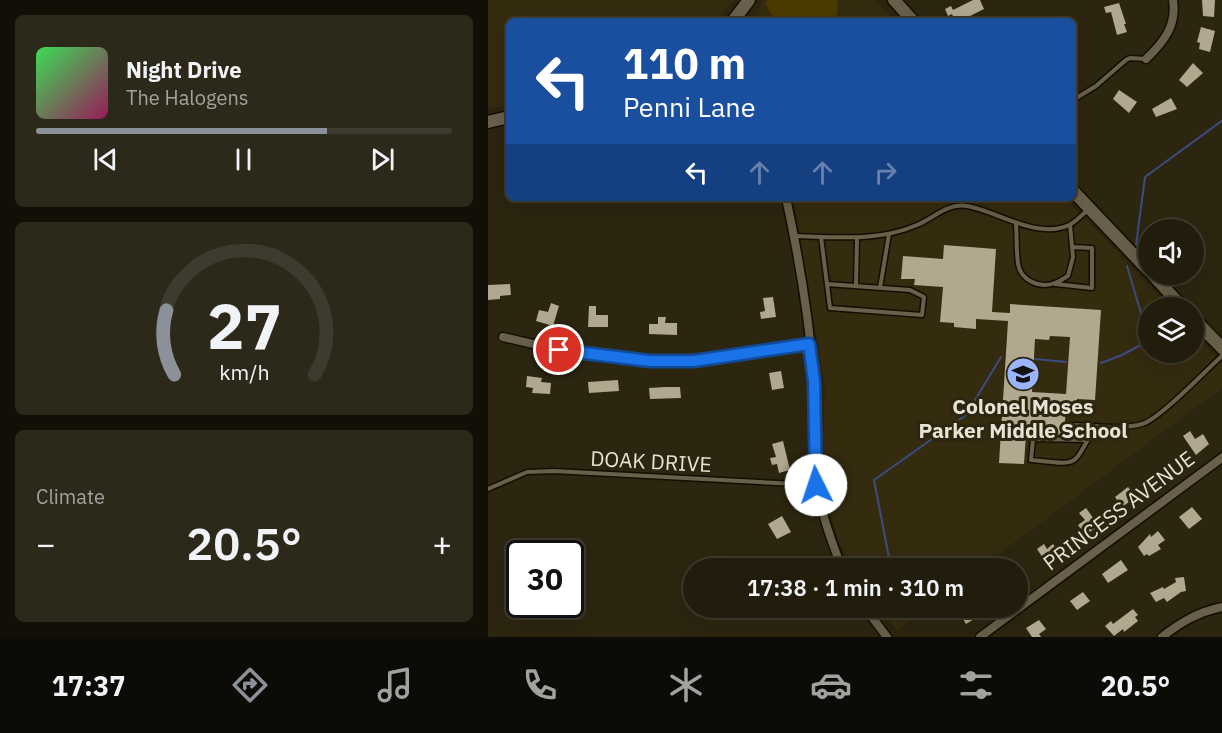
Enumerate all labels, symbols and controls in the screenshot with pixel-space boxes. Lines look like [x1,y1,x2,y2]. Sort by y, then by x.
text: 110 m [623,36,746,91]
icon: left [524,42,602,120]
text: Night Drive [126,55,242,84]
text: The Halogens [126,84,248,111]
text: Penni Lane [623,89,756,124]
icon: previous [89,143,122,176]
icon: pause [227,143,260,176]
icon: next [366,143,399,176]
icon: left [680,156,713,189]
icon: ahead [743,156,776,189]
icon: ahead [806,156,839,189]
icon: right [869,156,902,189]
map controls [1138,219,1204,363]
button: sound [1138,219,1204,285]
text: 27 [207,286,281,367]
button: layers [1138,297,1204,363]
pin [533,324,584,375]
icon: arrive [542,333,575,366]
school or university icon: Colonel Moses Parker Middle School [1005,356,1041,392]
text: km/h [219,359,269,387]
place label: Colonel Moses Parker Middle School [918,392,1128,444]
street label: DOAK DRIVE [590,444,712,478]
street label: PRINCESS AVENUE [1037,444,1200,576]
position arrow [784,453,848,517]
text: Climate [36,483,105,510]
text: 20.5° [186,514,302,572]
text: − [36,522,56,565]
text: + [432,522,452,565]
speed limit sign: 30 [506,540,584,618]
text: 17:38 · 1 min · 310 m [747,573,964,602]
icon: directions [229,664,271,706]
icon: music [374,664,416,706]
icon: phone [519,664,561,706]
icon: climate [665,664,707,706]
icon: car [810,664,852,706]
icon: filters [955,664,997,706]
text: 17:37 [52,668,125,703]
text: 20.5° [1101,668,1170,703]

